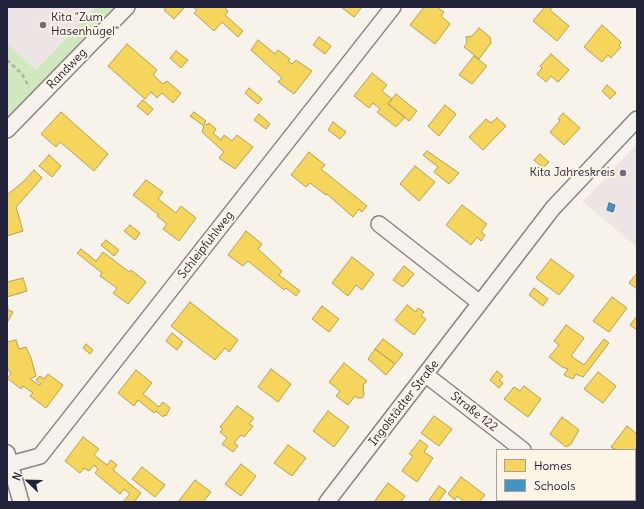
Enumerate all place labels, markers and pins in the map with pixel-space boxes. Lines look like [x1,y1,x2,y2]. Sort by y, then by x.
place label: Kita "Zum Hasenhügel" [51,11,119,39]
marker: Kita "Zum Hasenhügel" [38,20,48,30]
place label: Kita Jahreskreis [530,166,615,180]
marker: Kita Jahreskreis [618,168,628,178]

